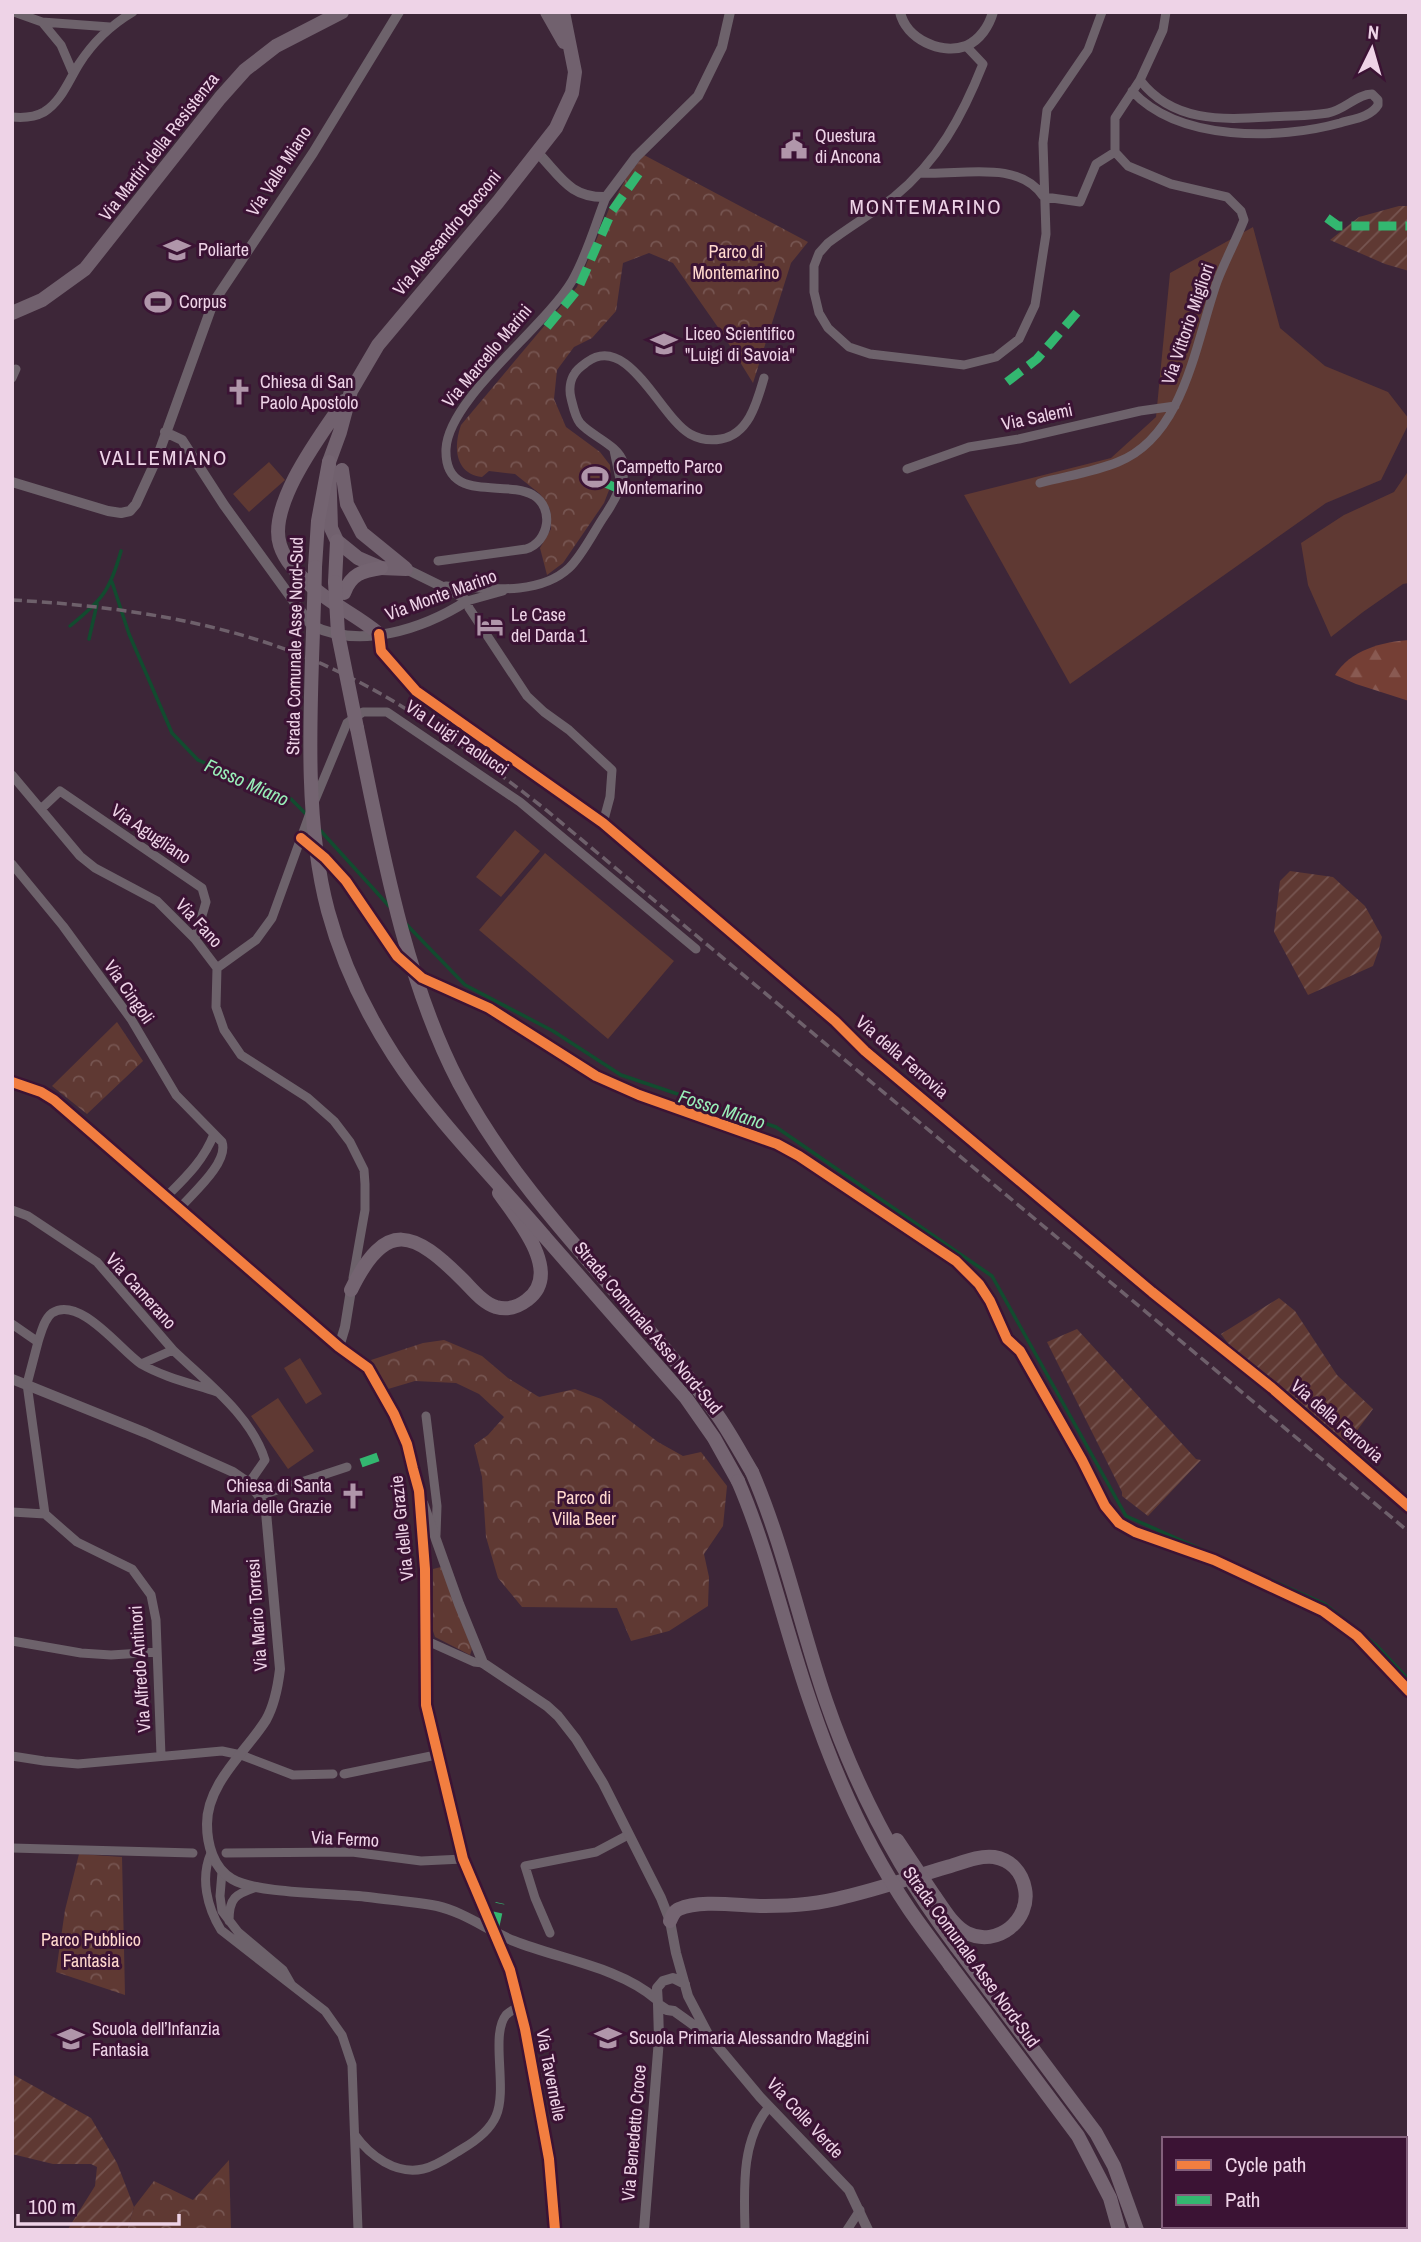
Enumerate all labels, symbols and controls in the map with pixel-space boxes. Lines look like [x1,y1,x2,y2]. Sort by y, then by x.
north arrow [1337,14,1407,84]
text: N [1367,19,1380,46]
street label: Via Martiri della Resistenza [93,67,224,226]
street label: Via Valle Miano [240,121,317,221]
place label: Questura di Ancona [815,123,881,169]
public building icon: Questura di Ancona [779,131,809,161]
street label: Via Alessandro Bocconi [387,165,506,301]
district label: MONTEMARINO [849,192,1003,221]
school or university icon: Poliarte [162,235,192,265]
place label: Poliarte [198,237,249,262]
park label: Parco di Montemarino [693,239,779,285]
street label: Via Vittorio Migliori [1155,260,1220,388]
sports icon: Corpus [143,287,173,317]
place label: Corpus [179,289,227,314]
street label: Via Marcello Marini [436,299,537,413]
place label: Liceo Scientifico "Luigi di Savoia" [685,321,795,367]
school or university icon: Liceo Scientifico "Luigi di Savoia" [649,329,679,359]
place label: Chiesa di San Paolo Apostolo [260,369,358,415]
church icon: Chiesa di San Paolo Apostolo [224,377,254,407]
street label: Via Salemi [999,397,1075,436]
district label: VALLEMIANO [100,443,228,472]
place label: Campetto Parco Montemarino [616,454,723,500]
sports icon: Campetto Parco Montemarino [580,462,610,492]
street label: Strada Comunale Asse Nord-Sud [280,537,309,755]
street label: Via Monte Marino [382,563,500,626]
place label: Le Case del Darda 1 [511,602,588,648]
hotel icon: Le Case del Darda 1 [475,610,505,640]
street label: Via Luigi Paolucci [401,694,514,781]
water label: Fosso Miano [201,752,293,812]
street label: Via Agugliano [106,798,196,870]
street label: Via Fano [170,893,229,953]
street label: Via Cingoli [98,955,161,1029]
street label: Via della Ferrovia [851,1009,954,1104]
water label: Fosso Miano [675,1083,769,1135]
street label: Strada Comunale Asse Nord-Sud [569,1236,728,1419]
street label: Via Camerano [100,1247,182,1334]
street label: Via della Ferrovia [1286,1373,1389,1468]
place label: Chiesa di Santa Maria delle Grazie [211,1473,332,1519]
street label: Via delle Grazie [384,1474,419,1582]
church icon: Chiesa di Santa Maria delle Grazie [338,1481,368,1511]
park label: Parco di Villa Beer [552,1485,616,1531]
street label: Via Mario Torresi [240,1558,273,1672]
street label: Via Alfredo Antinori [123,1605,156,1733]
street label: Via Fermo [310,1824,380,1853]
street label: Strada Comunale Asse Nord-Sud [897,1861,1046,2052]
park label: Parco Pubblico Fantasia [41,1927,141,1973]
place label: Scuola dell’Infanzia Fantasia [92,2016,220,2062]
school or university icon: Scuola Primaria Alessandro Maggini [593,2023,623,2053]
school or university icon: Scuola dell’Infanzia Fantasia [56,2024,86,2054]
place label: Scuola Primaria Alessandro Maggini [629,2025,869,2050]
street label: Via Tavernelle [530,2027,573,2123]
street label: Via Benedetto Croce [615,2064,652,2202]
street label: Via Colle Verde [761,2072,849,2164]
legend [1162,2137,1407,2228]
text: Cycle path [1225,2150,1306,2179]
scale bar [18,2182,178,2226]
text: Path [1225,2185,1260,2214]
text: 100 m [28,2192,76,2221]

